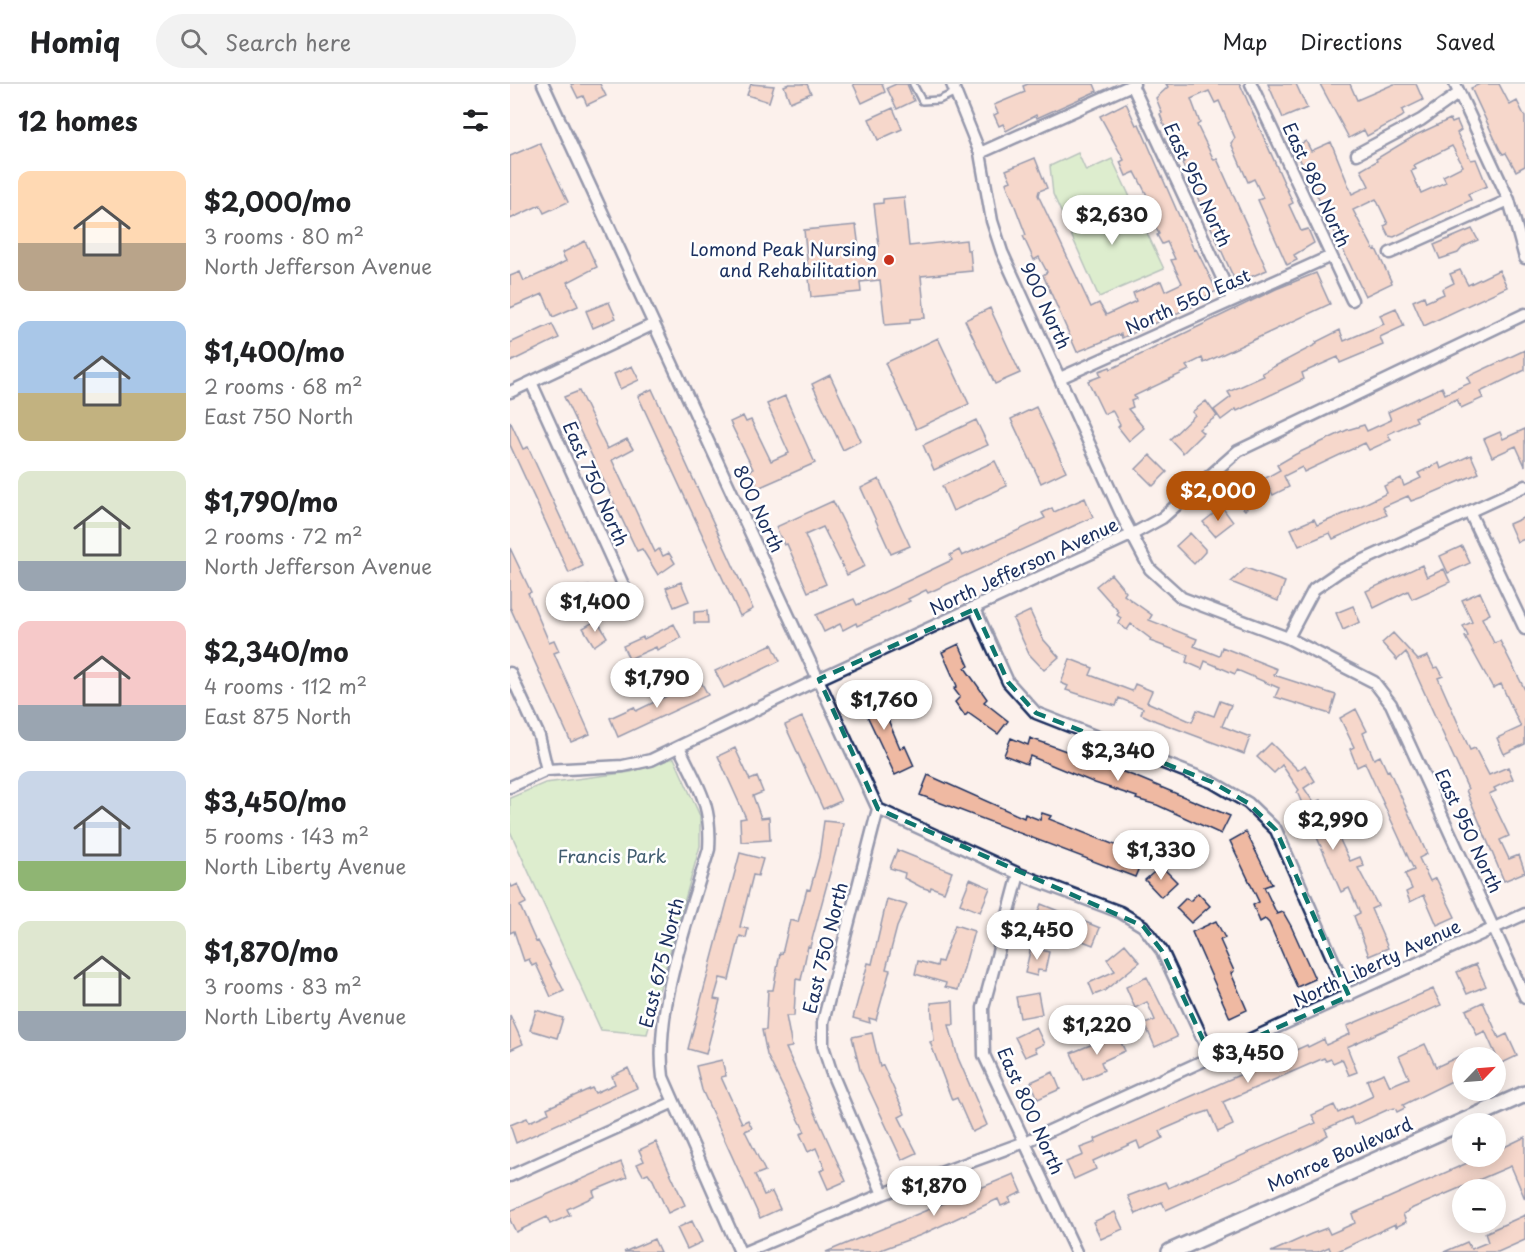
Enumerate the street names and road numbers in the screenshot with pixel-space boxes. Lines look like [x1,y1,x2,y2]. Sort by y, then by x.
street label: East 950 North [1158,118,1239,251]
street label: East 980 North [1277,118,1358,251]
street label: 900 North [1014,257,1078,353]
street label: North 550 East [1121,261,1254,340]
street label: East 750 North [557,416,636,550]
street label: 800 North [727,460,791,557]
street label: North Jefferson Avenue [925,510,1122,621]
street label: East 950 North [1429,764,1510,897]
street label: East 750 North [795,879,854,1016]
street label: East 675 North [631,895,690,1030]
street label: North Liberty Avenue [1288,912,1465,1013]
street label: East 800 North [991,1042,1072,1178]
street label: Monroe Boulevard [1262,1109,1416,1198]

